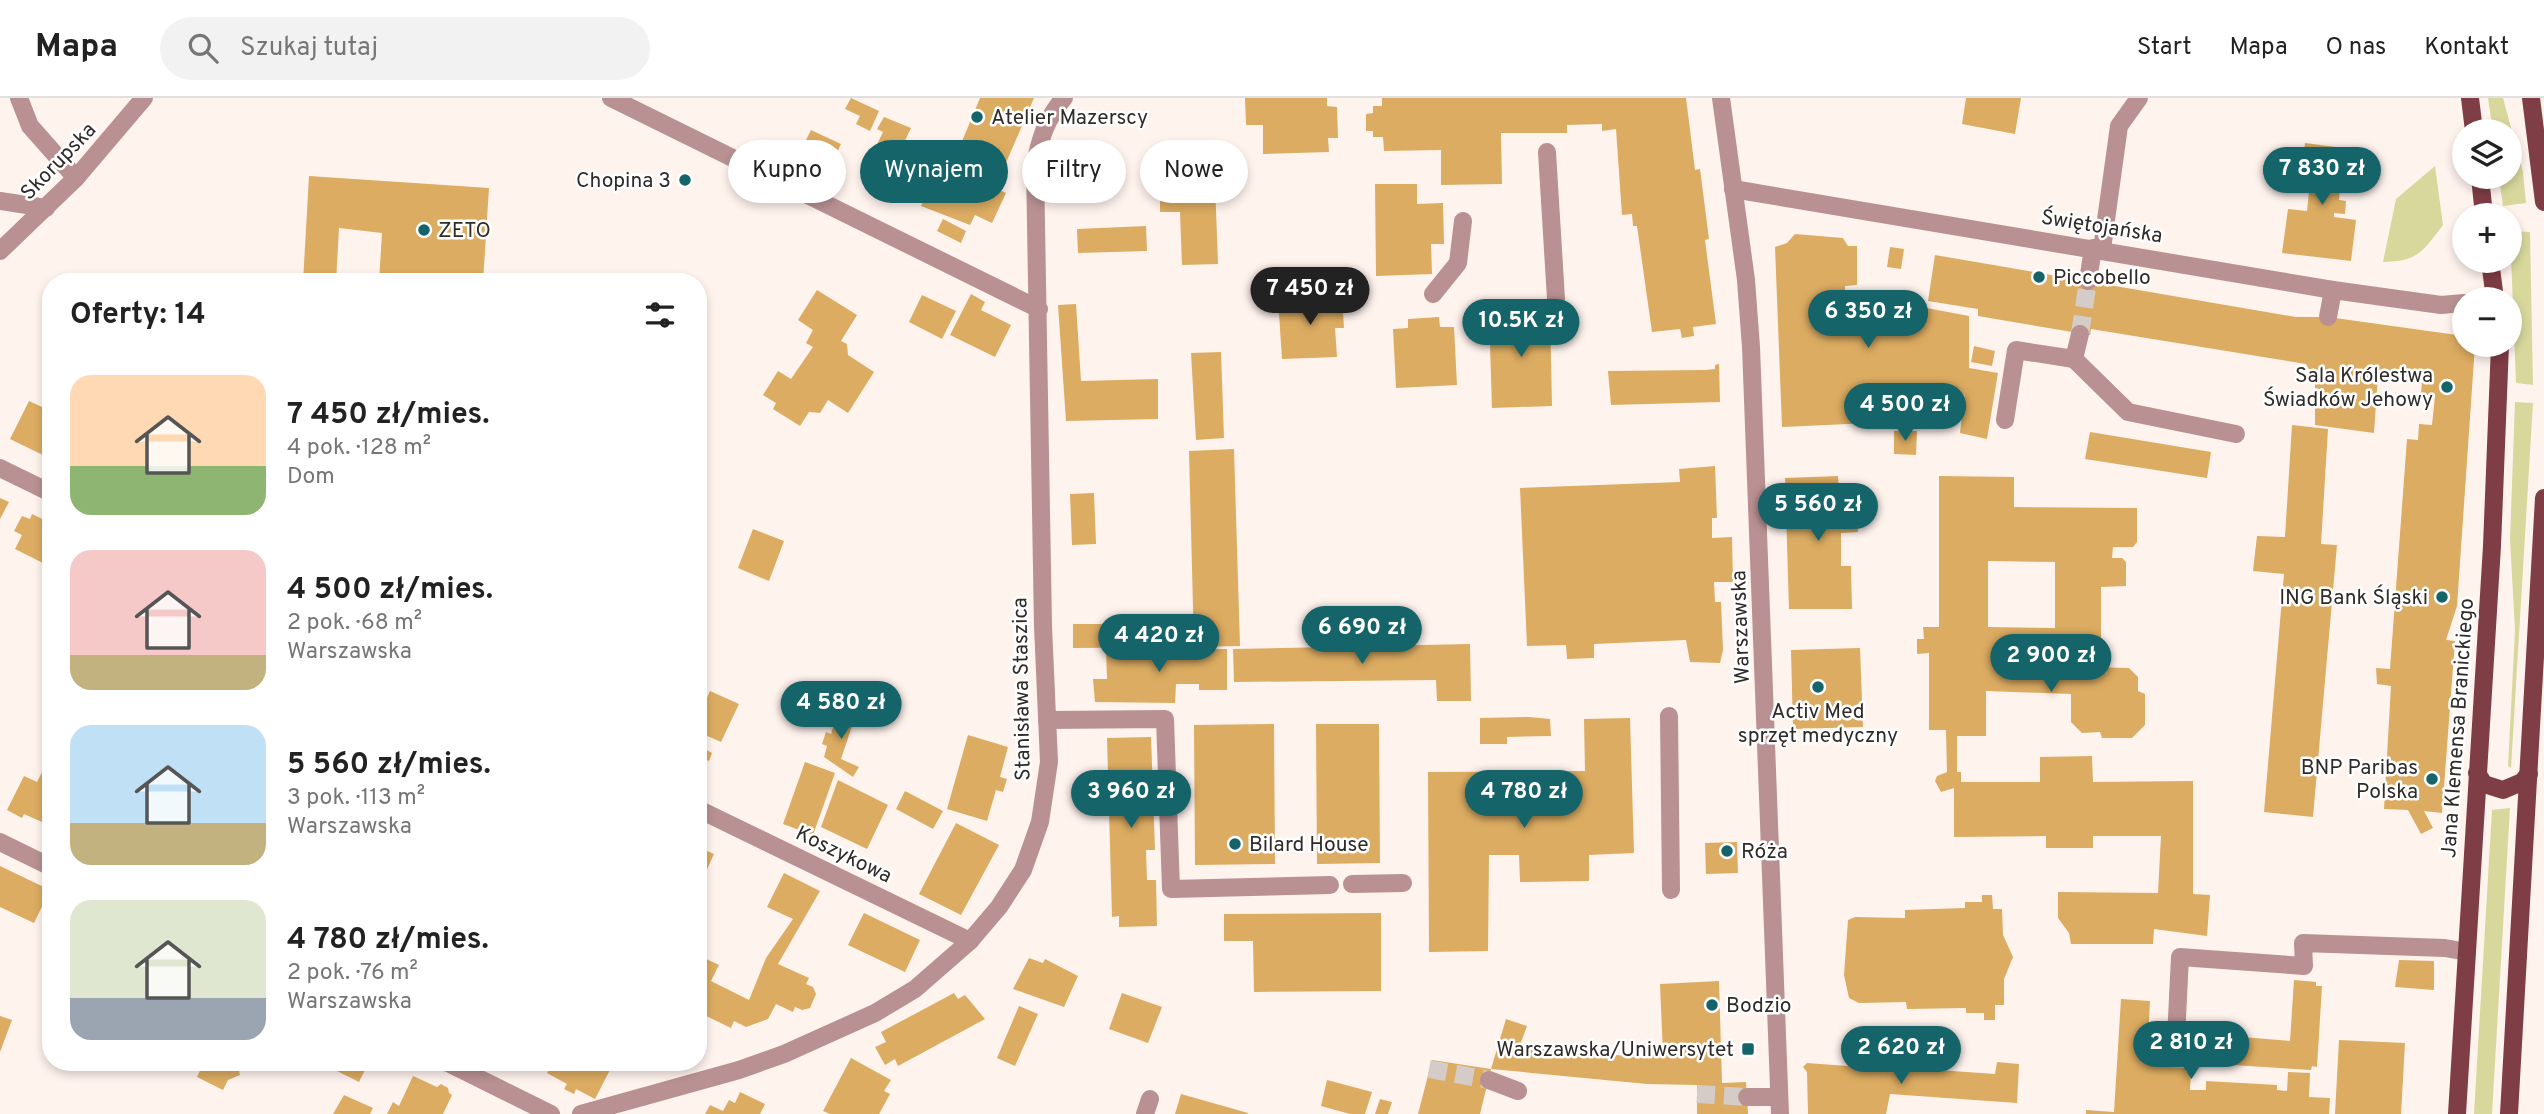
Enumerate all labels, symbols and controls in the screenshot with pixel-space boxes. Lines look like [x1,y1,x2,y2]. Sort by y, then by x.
search box [160,17,650,80]
text: Mapa [35,27,118,69]
icon: search [184,29,222,67]
text: Szukaj tutaj [240,32,378,65]
text: Start [2137,33,2192,63]
text: Mapa [2230,33,2288,63]
text: O nas [2326,33,2386,63]
text: Kontakt [2424,33,2509,63]
place label: Atelier Mazerscy [991,105,1148,132]
marker: Atelier Mazerscy [969,109,985,125]
street label: Skorupska [15,117,103,207]
map controls [2452,119,2522,357]
button: layers [2452,119,2522,189]
chip: Kupno [728,140,846,203]
chip: Wynajem [860,140,1008,203]
chip: Filtry [1022,140,1126,203]
chip: Nowe [1140,140,1248,203]
pin: 7 830 zł [2250,148,2394,207]
text: 7 830 zł [2279,155,2365,184]
place label: Chopina 3 [576,168,671,195]
marker: Chopina 3 [677,172,693,188]
button: + [2452,203,2522,273]
street label: Świętojańska [2039,204,2165,250]
place label: ZETO [438,218,491,245]
marker: ZETO [416,222,432,238]
place label: Piccobello [2053,265,2151,292]
pin: 7 450 zł [1238,268,1382,327]
marker: Piccobello [2031,269,2047,285]
text: 7 450 zł [1267,275,1354,304]
button: − [2452,287,2522,357]
pin: 6 350 zł [1796,290,1940,350]
icon: filters [641,296,679,334]
text: Oferty: 14 [70,297,206,334]
text: 6 350 zł [1824,298,1912,327]
pin: 10.5K zł [1449,300,1593,359]
text: 10.5K zł [1478,307,1564,336]
place label: Sala Królestwa Świadków Jehowy [2263,363,2433,414]
marker: Sala Królestwa Świadków Jehowy [2439,379,2455,395]
pin: 4 500 zł [1833,384,1977,443]
text: 4 500 zł [1860,391,1950,420]
text: 7 450 zł/mies. [287,397,489,434]
icon: home [126,403,210,487]
text: 4 pok. · 128 m² [287,434,431,463]
text: Dom [287,463,335,492]
pin: 5 560 zł [1746,484,1890,543]
text: 5 560 zł [1774,491,1862,520]
street label: Warszawska [1726,570,1757,684]
text: 4 500 zł/mies. [287,572,493,609]
icon: home [126,578,210,662]
place label: ING Bank Śląski [2279,584,2428,612]
marker: ING Bank Śląski [2434,589,2450,605]
street label: Stanisława Staszica [1007,597,1038,781]
street label: Jana Klemensa Branickiego [2436,597,2481,859]
pin: 6 690 zł [1290,606,1434,666]
text: 2 pok. · 68 m² [287,609,422,638]
pin: 4 420 zł [1087,614,1231,674]
text: 6 690 zł [1318,614,1406,643]
text: 4 420 zł [1114,622,1204,651]
pin: 2 900 zł [1979,634,2123,694]
text: Warszawska [287,638,412,667]
text: 2 900 zł [2006,642,2096,671]
marker: Activ Med sprzęt medyczny [1810,679,1826,695]
pin: 4 580 zł [769,682,913,741]
text: 4 580 zł [797,689,885,718]
place label: Activ Med sprzęt medyczny [1738,699,1898,750]
text: 5 560 zł/mies. [287,747,491,784]
icon: home [126,753,210,837]
place label: BNP Paribas Polska [2301,755,2418,806]
pin: 3 960 zł [1059,770,1203,830]
pin: 4 780 zł [1452,770,1596,830]
marker: BNP Paribas Polska [2424,771,2440,787]
text: 3 960 zł [1087,778,1175,807]
text: 4 780 zł [1481,778,1567,807]
text: 3 pok. · 113 m² [287,784,425,813]
text: Warszawska [287,813,412,842]
street label: Koszykowa [791,820,896,890]
place label: Bilard House [1249,832,1369,859]
marker: Bilard House [1227,836,1243,852]
place label: Róża [1741,839,1788,866]
marker: Róża [1719,843,1735,859]
text: 4 780 zł/mies. [287,922,489,959]
icon: home [126,928,210,1012]
text: 2 pok. · 76 m² [287,959,418,988]
text: Warszawska [287,988,412,1017]
place label: Bodzio [1726,993,1791,1020]
marker: Bodzio [1704,997,1720,1013]
pin: 2 810 zł [2119,1021,2263,1081]
pin: 2 620 zł [1829,1026,1973,1086]
text: 2 810 zł [2149,1029,2233,1058]
text: 2 620 zł [1857,1034,1945,1063]
place label: Warszawska/Uniwersytet [1496,1037,1734,1064]
marker: Warszawska/Uniwersytet [1740,1041,1756,1057]

